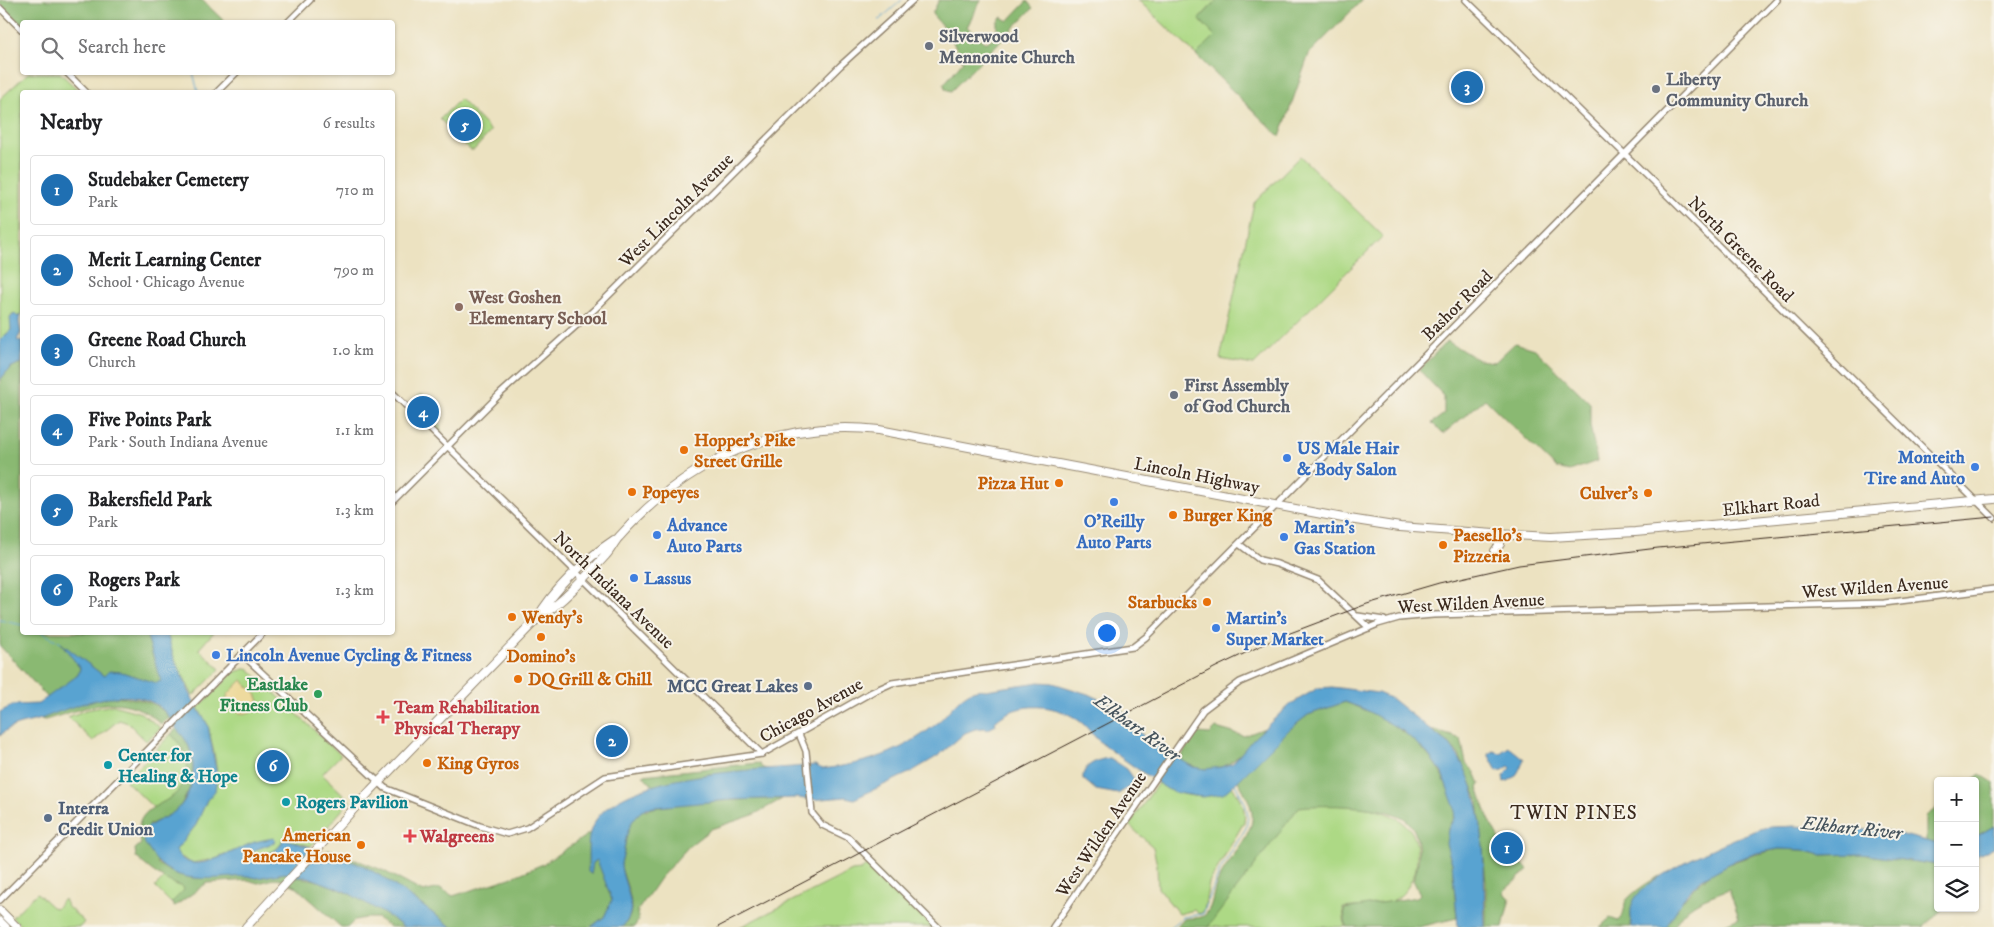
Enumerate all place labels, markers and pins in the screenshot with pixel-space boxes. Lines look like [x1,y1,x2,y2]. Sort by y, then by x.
place label: Silverwood Mennonite Church [939,26,1076,69]
marker: Silverwood Mennonite Church [923,40,935,52]
pin: 3 [1451,68,1483,106]
place label: Liberty Community Church [1666,69,1809,112]
marker: Liberty Community Church [1650,83,1662,95]
pin: 5 [449,106,481,144]
place label: West Goshen Elementary School [468,287,607,330]
marker: West Goshen Elementary School [453,301,465,313]
place label: First Assembly of God Church [1184,375,1291,418]
marker: First Assembly of God Church [1168,389,1180,401]
pin: 4 [407,393,439,431]
place label: Hopper's Pike Street Grille [694,430,796,473]
place label: US Male Hair & Body Salon [1297,438,1399,481]
marker: Hopper's Pike Street Grille [678,444,690,456]
place label: Monteith Tire and Auto [1863,447,1966,490]
marker: US Male Hair & Body Salon [1281,452,1293,464]
marker: Monteith Tire and Auto [1969,461,1981,473]
place label: Pizza Hut [978,473,1049,495]
marker: Pizza Hut [1053,477,1065,489]
place label: Popeyes [642,482,699,504]
place label: Culver's [1580,483,1638,505]
marker: Popeyes [626,486,638,498]
marker: Culver's [1642,487,1654,499]
marker: O'Reilly Auto Parts [1108,496,1120,508]
place label: Burger King [1183,505,1273,527]
marker: Burger King [1167,509,1179,521]
place label: O'Reilly Auto Parts [1075,511,1152,554]
place label: Advance Auto Parts [666,515,742,558]
place label: Martin's Gas Station [1294,517,1376,560]
place label: Paesello's Pizzeria [1453,525,1522,568]
marker: Advance Auto Parts [651,529,663,541]
marker: Martin's Gas Station [1278,531,1290,543]
marker: Paesello's Pizzeria [1437,539,1449,551]
place label: Lassus [644,568,691,590]
marker: Lassus [628,572,640,584]
place label: Starbucks [1128,592,1197,614]
marker: Starbucks [1201,596,1213,608]
place label: Wendy's [521,607,582,629]
place label: Martin's Super Market [1226,608,1324,651]
marker: Wendy's [506,611,518,623]
marker: Martin's Super Market [1210,622,1222,634]
marker: Domino's [535,631,547,643]
place label: Lincoln Avenue Cycling & Fitness [226,645,472,667]
place label: Domino's [507,646,575,668]
marker: Lincoln Avenue Cycling & Fitness [210,649,222,661]
place label: DQ Grill & Chill [528,669,652,691]
marker: DQ Grill & Chill [512,673,524,685]
place label: Eastlake Fitness Club [220,674,309,717]
place label: MCC Great Lakes [667,676,798,698]
marker: MCC Great Lakes [802,680,814,692]
marker: Eastlake Fitness Club [312,688,324,700]
place label: Team Rehabilitation Physical Therapy [393,697,540,740]
marker: Team Rehabilitation Physical Therapy [376,710,390,724]
pin: 2 [596,722,628,760]
place label: Center for Healing & Hope [118,745,238,788]
pin: 6 [257,747,289,785]
place label: King Gyros [437,753,519,775]
marker: King Gyros [421,757,433,769]
marker: Center for Healing & Hope [102,759,114,771]
place label: Rogers Pavilion [296,792,409,814]
marker: Rogers Pavilion [280,796,292,808]
place label: Interra Credit Union [58,798,154,841]
marker: Interra Credit Union [42,812,54,824]
place label: American Pancake House [242,825,352,868]
place label: Walgreens [419,826,494,848]
pin: 1 [1491,829,1523,867]
marker: Walgreens [404,830,416,842]
marker: American Pancake House [355,839,367,851]

